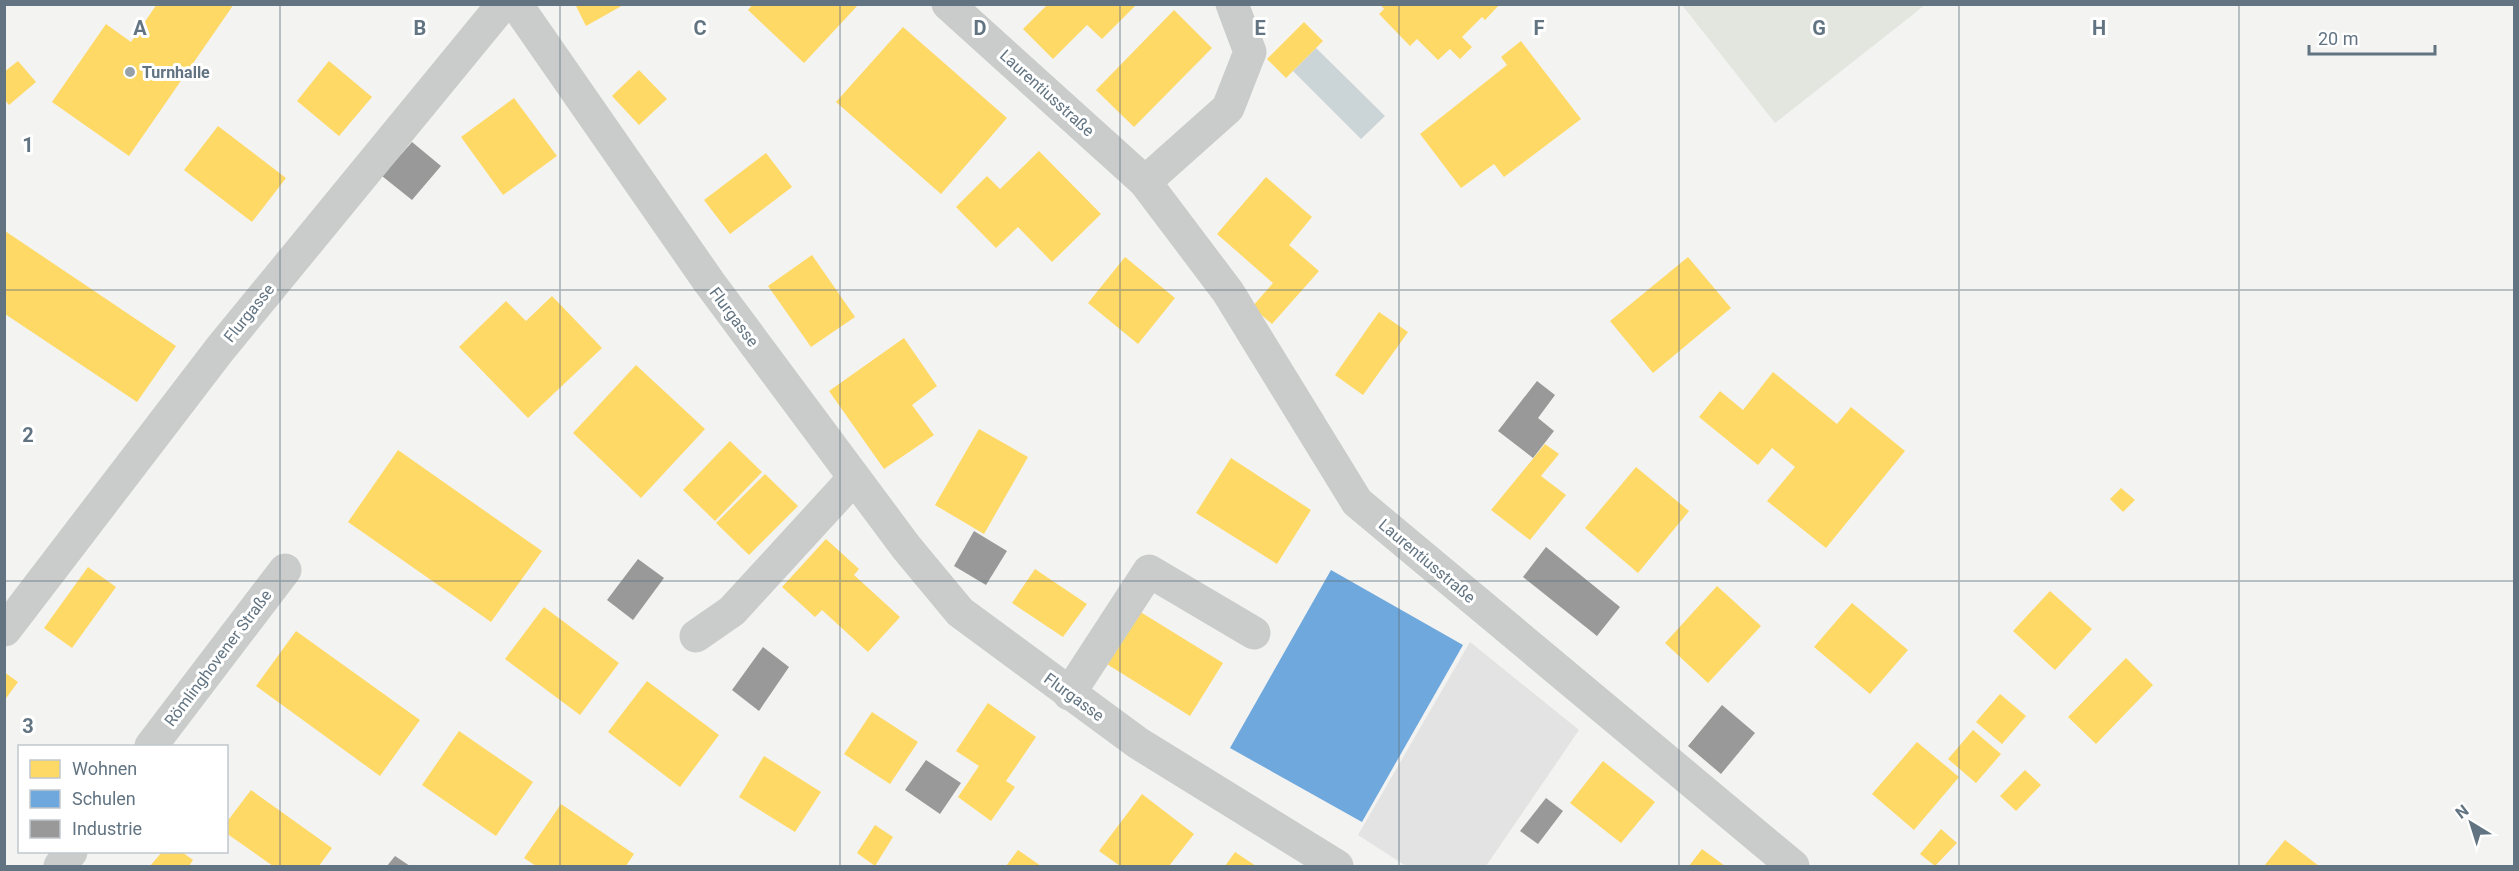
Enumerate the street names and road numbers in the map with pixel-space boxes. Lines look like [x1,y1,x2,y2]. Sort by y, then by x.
street label: Laurentiusstraße [996,46,1098,140]
street label: Flurgasse [220,280,278,346]
street label: Flurgasse [705,284,763,350]
street label: Laurentiusstraße [1375,515,1479,607]
street label: Römlinghovener Straße [161,586,275,730]
street label: Flurgasse [1040,669,1108,725]

